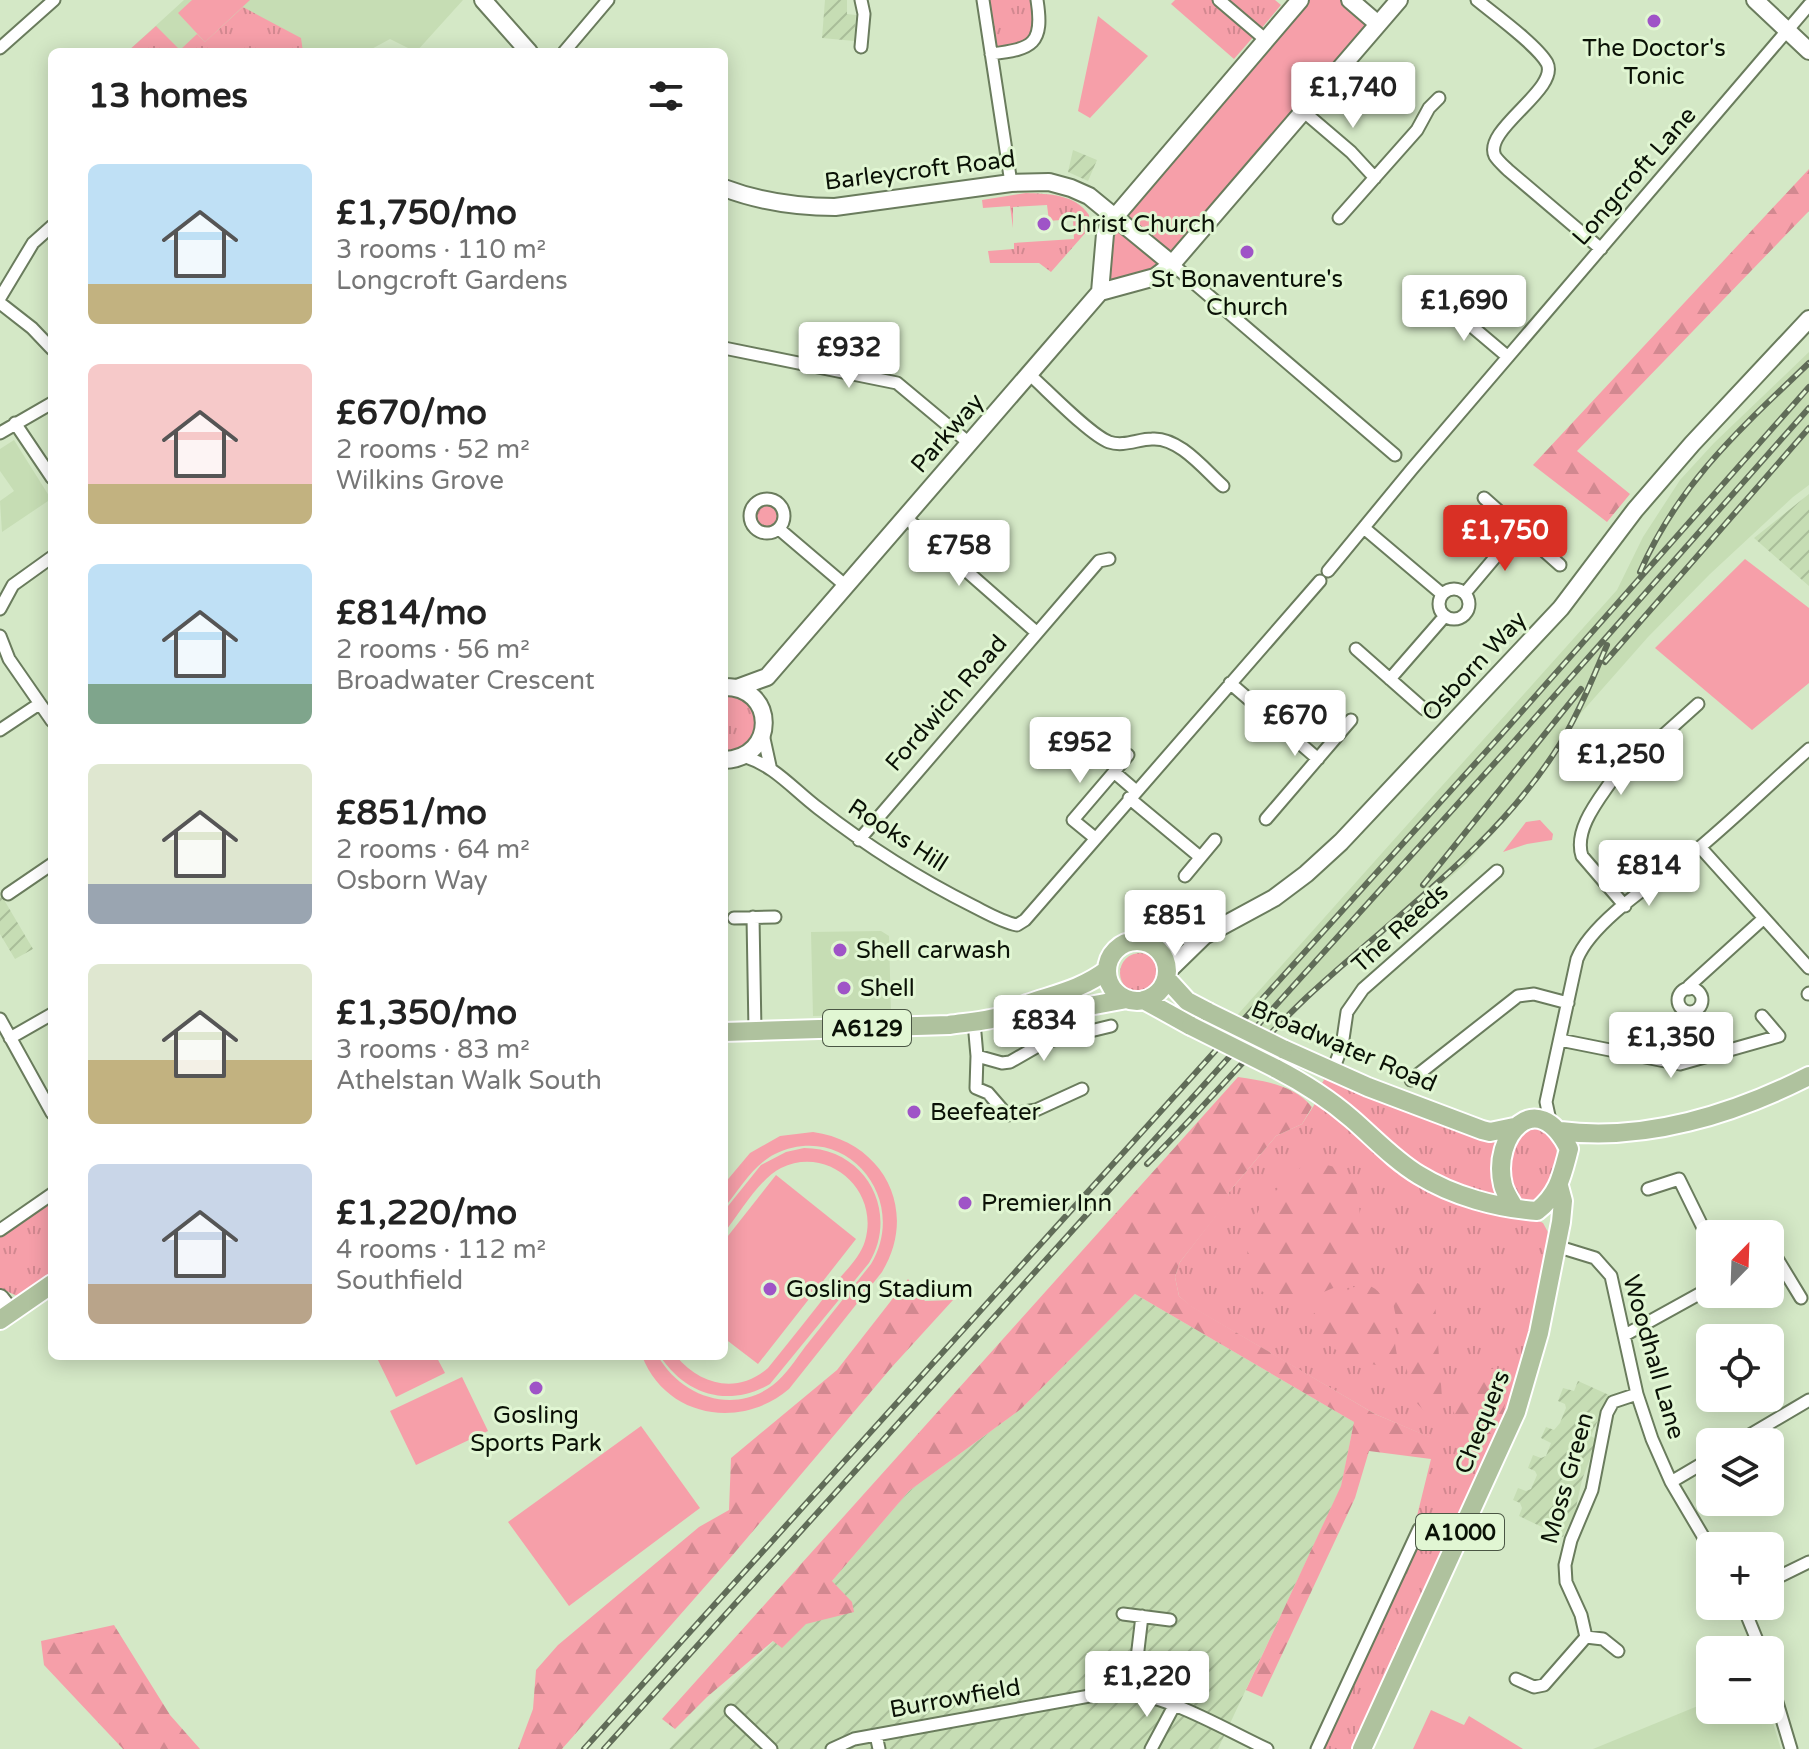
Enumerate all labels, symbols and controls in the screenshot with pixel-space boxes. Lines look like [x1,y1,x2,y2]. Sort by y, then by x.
marker: The Doctor's Tonic [1645,12,1663,30]
place label: The Doctor's Tonic [1582,34,1726,91]
pin: £1,740 [1288,62,1418,130]
text: £1,740 [1309,72,1397,103]
icon: filters [644,74,688,118]
text: 13 homes [88,76,248,117]
street label: Longcroft Lane [1566,101,1702,252]
street label: Barleycroft Road [823,144,1017,197]
text: £1,750/mo [336,193,517,234]
icon: home [152,196,248,292]
place label: Christ Church [1060,210,1215,239]
marker: Christ Church [1035,215,1053,233]
text: 3 rooms · 110 m² [336,234,546,265]
marker: St Bonaventure's Church [1238,243,1256,261]
text: Longcroft Gardens [336,265,568,296]
place label: St Bonaventure's Church [1151,265,1343,322]
pin: £1,690 [1399,275,1529,343]
text: £1,690 [1420,285,1508,316]
pin: £932 [802,322,896,390]
text: £932 [817,332,881,363]
street label: Parkway [905,387,990,479]
text: £670/mo [336,393,487,434]
icon: home [152,396,248,492]
text: 2 rooms · 52 m² [336,434,530,465]
text: Wilkins Grove [336,465,504,496]
pin: £1,750 [1440,505,1570,573]
text: £1,750 [1461,515,1549,546]
pin: £758 [912,520,1006,588]
text: £758 [927,530,991,561]
text: £814/mo [336,593,487,634]
icon: home [152,596,248,692]
street label: Osborn Way [1416,605,1533,727]
street label: Fordwich Road [879,629,1013,777]
text: 2 rooms · 56 m² [336,634,530,665]
text: Broadwater Crescent [336,665,595,696]
pin: £670 [1248,690,1342,758]
text: £670 [1263,700,1327,731]
pin: £952 [1033,717,1127,785]
text: £952 [1048,727,1112,758]
pin: £1,250 [1556,729,1686,797]
text: £1,250 [1577,739,1665,770]
text: £851/mo [336,793,487,834]
street label: Rooks Hill [843,793,953,878]
icon: home [152,796,248,892]
text: 2 rooms · 64 m² [336,834,530,865]
pin: £814 [1602,840,1696,908]
text: £814 [1617,850,1681,881]
text: Osborn Way [336,865,488,896]
street label: The Reeds [1346,878,1455,979]
pin: £851 [1128,890,1222,958]
text: £851 [1143,900,1207,931]
place label: Shell carwash [856,936,1011,965]
marker: Shell carwash [831,941,849,959]
place label: Shell [860,974,915,1003]
marker: Shell [835,979,853,997]
text: £1,350/mo [336,993,517,1034]
street label: Broadwater Road [1247,994,1441,1099]
pin: £834 [997,995,1091,1063]
icon: home [152,996,248,1092]
text: £834 [1012,1005,1076,1036]
road number: A6129 [823,1010,911,1046]
pin: £1,350 [1606,1012,1736,1080]
text: £1,350 [1627,1022,1715,1053]
text: 3 rooms · 83 m² [336,1034,530,1065]
text: Athelstan Walk South [336,1065,602,1096]
place label: Beefeater [930,1098,1042,1127]
marker: Beefeater [905,1103,923,1121]
place label: Premier Inn [981,1189,1112,1218]
text: £1,220/mo [336,1193,517,1234]
marker: Premier Inn [956,1194,974,1212]
icon: home [152,1196,248,1292]
north arrow [1696,1220,1784,1308]
map controls [1696,1220,1784,1724]
text: 4 rooms · 112 m² [336,1234,546,1265]
text: Southfield [336,1265,463,1296]
street label: Woodhall Lane [1616,1272,1691,1443]
place label: Gosling Stadium [786,1275,973,1304]
marker: Gosling Stadium [761,1280,779,1298]
button: locate [1696,1324,1784,1412]
street label: Chequers [1449,1366,1516,1478]
marker: Gosling Sports Park [527,1379,545,1397]
place label: Gosling Sports Park [470,1401,602,1458]
street label: Moss Green [1535,1409,1600,1547]
button: layers [1696,1428,1784,1516]
road number: A1000 [1416,1514,1504,1550]
button: + [1696,1532,1784,1620]
button: − [1696,1636,1784,1724]
pin: £1,220 [1082,1651,1212,1719]
text: £1,220 [1103,1661,1191,1692]
street label: Burrowfield [887,1673,1023,1724]

